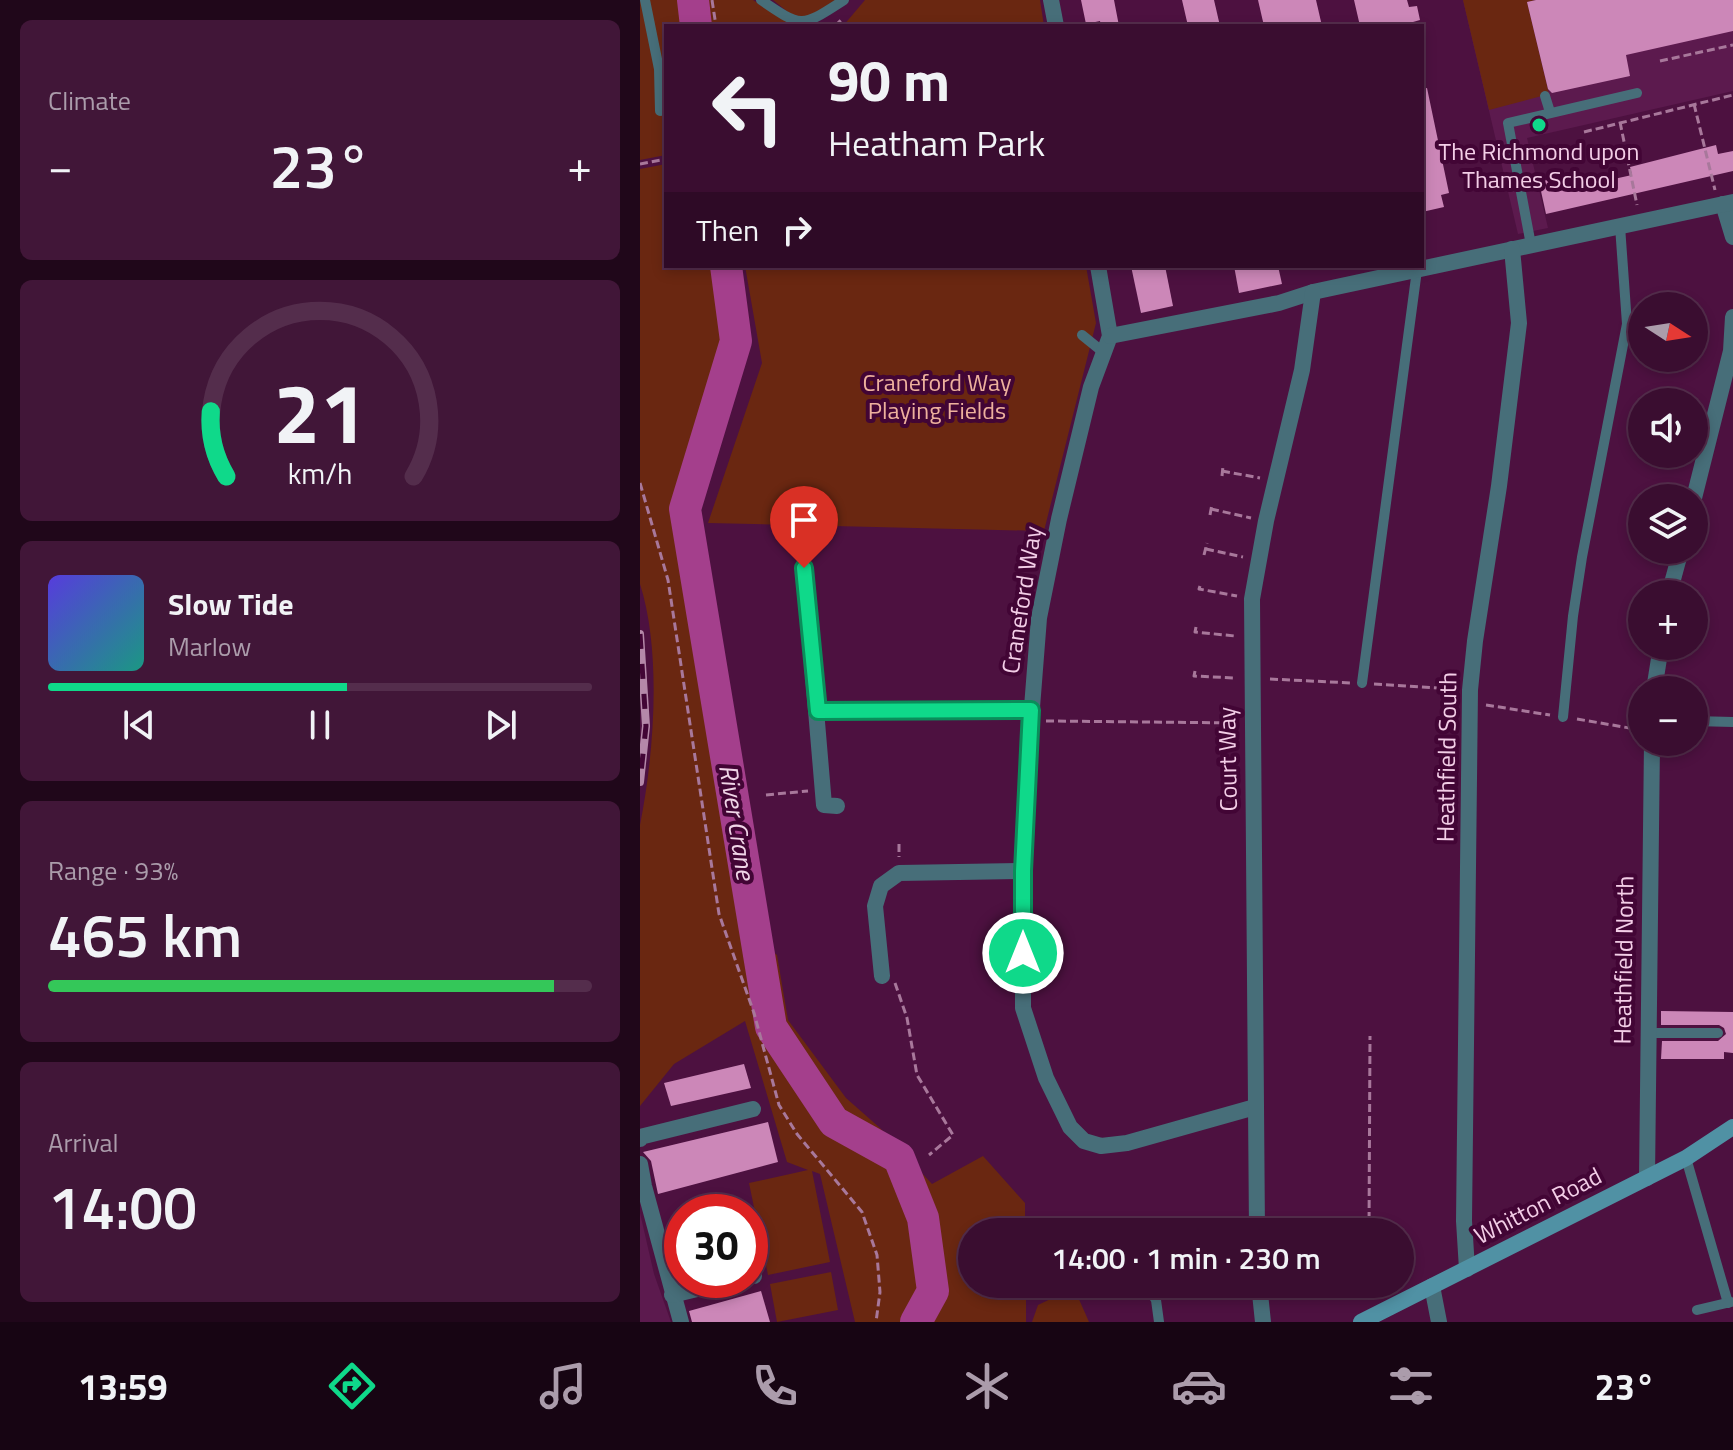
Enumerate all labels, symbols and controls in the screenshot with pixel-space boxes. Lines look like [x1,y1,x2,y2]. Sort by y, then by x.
text: 90 m [828,38,950,123]
icon: left [696,56,800,160]
text: Climate [48,81,131,120]
text: Heatham Park [828,115,1045,170]
marker: The Richmond upon Thames School [1530,116,1548,134]
text: 23° [270,120,370,211]
text: − [48,132,73,199]
text: + [567,132,592,199]
place label: The Richmond upon Thames School [1439,133,1639,197]
text: Then [696,207,759,253]
icon: right [775,208,819,252]
north arrow [1628,292,1708,372]
map controls [1628,292,1708,756]
text: 21 [273,348,367,474]
park label: Craneford Way Playing Fields [862,364,1012,428]
button: sound [1628,388,1708,468]
text: km/h [288,452,352,495]
button: layers [1628,484,1708,564]
pin [770,486,838,568]
icon: arrive [782,498,826,542]
street label: Craneford Way [992,523,1051,676]
button: + [1628,580,1708,660]
text: Slow Tide [168,581,293,627]
text: Marlow [168,627,251,666]
street label: Heathfield South [1427,672,1465,842]
button: − [1628,676,1708,756]
icon: previous [117,703,161,747]
icon: pause [298,703,342,747]
icon: next [479,703,523,747]
street label: Court Way [1208,706,1246,812]
water label: River Crane [709,761,766,884]
text: Range · 93% [48,851,178,890]
street label: Heathfield North [1604,875,1642,1045]
text: 465 km [48,889,242,980]
position arrow [981,911,1065,995]
text: Arrival [48,1123,119,1162]
street label: Whitton Road [1467,1158,1608,1253]
text: 14:00 [48,1161,197,1252]
speed limit sign: 30 [664,1194,768,1298]
text: 14:00 · 1 min · 230 m [1051,1235,1321,1281]
icon: directions [324,1358,380,1414]
icon: music [535,1358,591,1414]
icon: phone [747,1358,803,1414]
icon: climate [959,1358,1015,1414]
icon: car [1171,1358,1227,1414]
icon: filters [1383,1358,1439,1414]
text: 13:59 [78,1359,168,1414]
text: 23° [1595,1359,1655,1414]

